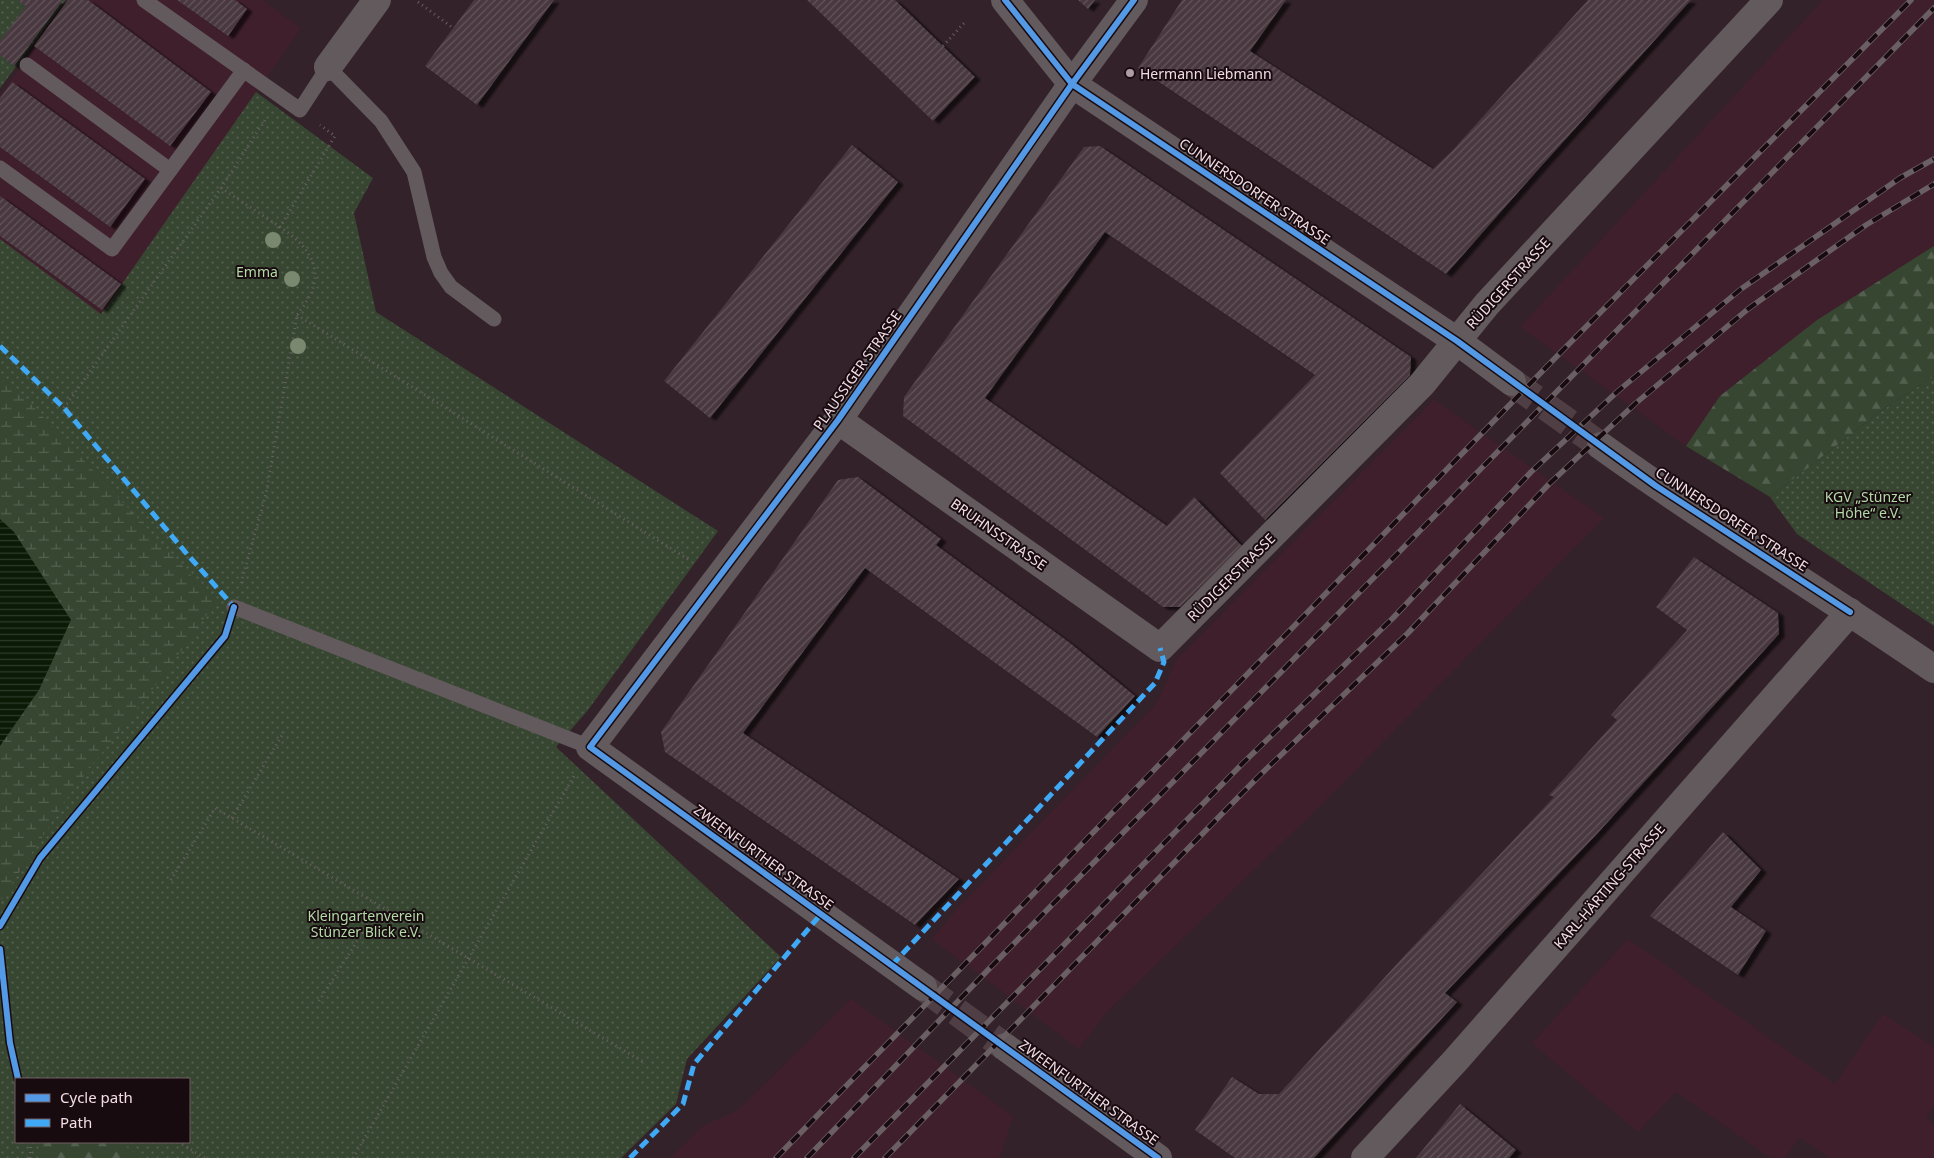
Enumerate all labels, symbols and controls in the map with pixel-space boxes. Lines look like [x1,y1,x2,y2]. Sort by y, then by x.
place label: Hermann Liebmann [1140,64,1272,83]
marker: Hermann Liebmann [1124,67,1136,79]
street label: CUNNERSDORFER STRASSE [1176,133,1334,249]
street label: RÜDIGERSTRASSE [1462,233,1554,333]
park label: Emma [236,262,278,281]
street label: PLAUSSIGER STRASSE [809,307,905,433]
street label: CUNNERSDORFER STRASSE [1652,463,1812,575]
park label: KGV „Stünzer Höhe“ e.V. [1825,487,1912,522]
street label: BRUHNSSTRASSE [947,494,1051,574]
street label: RÜDIGERSTRASSE [1183,529,1279,625]
street label: ZWEENFURTHER STRASSE [690,800,838,914]
street label: KARL-HÄRTING-STRASSE [1549,819,1669,953]
park label: Kleingartenverein Stünzer Blick e.V. [308,906,424,941]
street label: ZWEENFURTHER STRASSE [1015,1035,1163,1149]
legend [15,1078,190,1143]
text: Cycle path [60,1087,133,1107]
text: Path [60,1112,92,1132]

